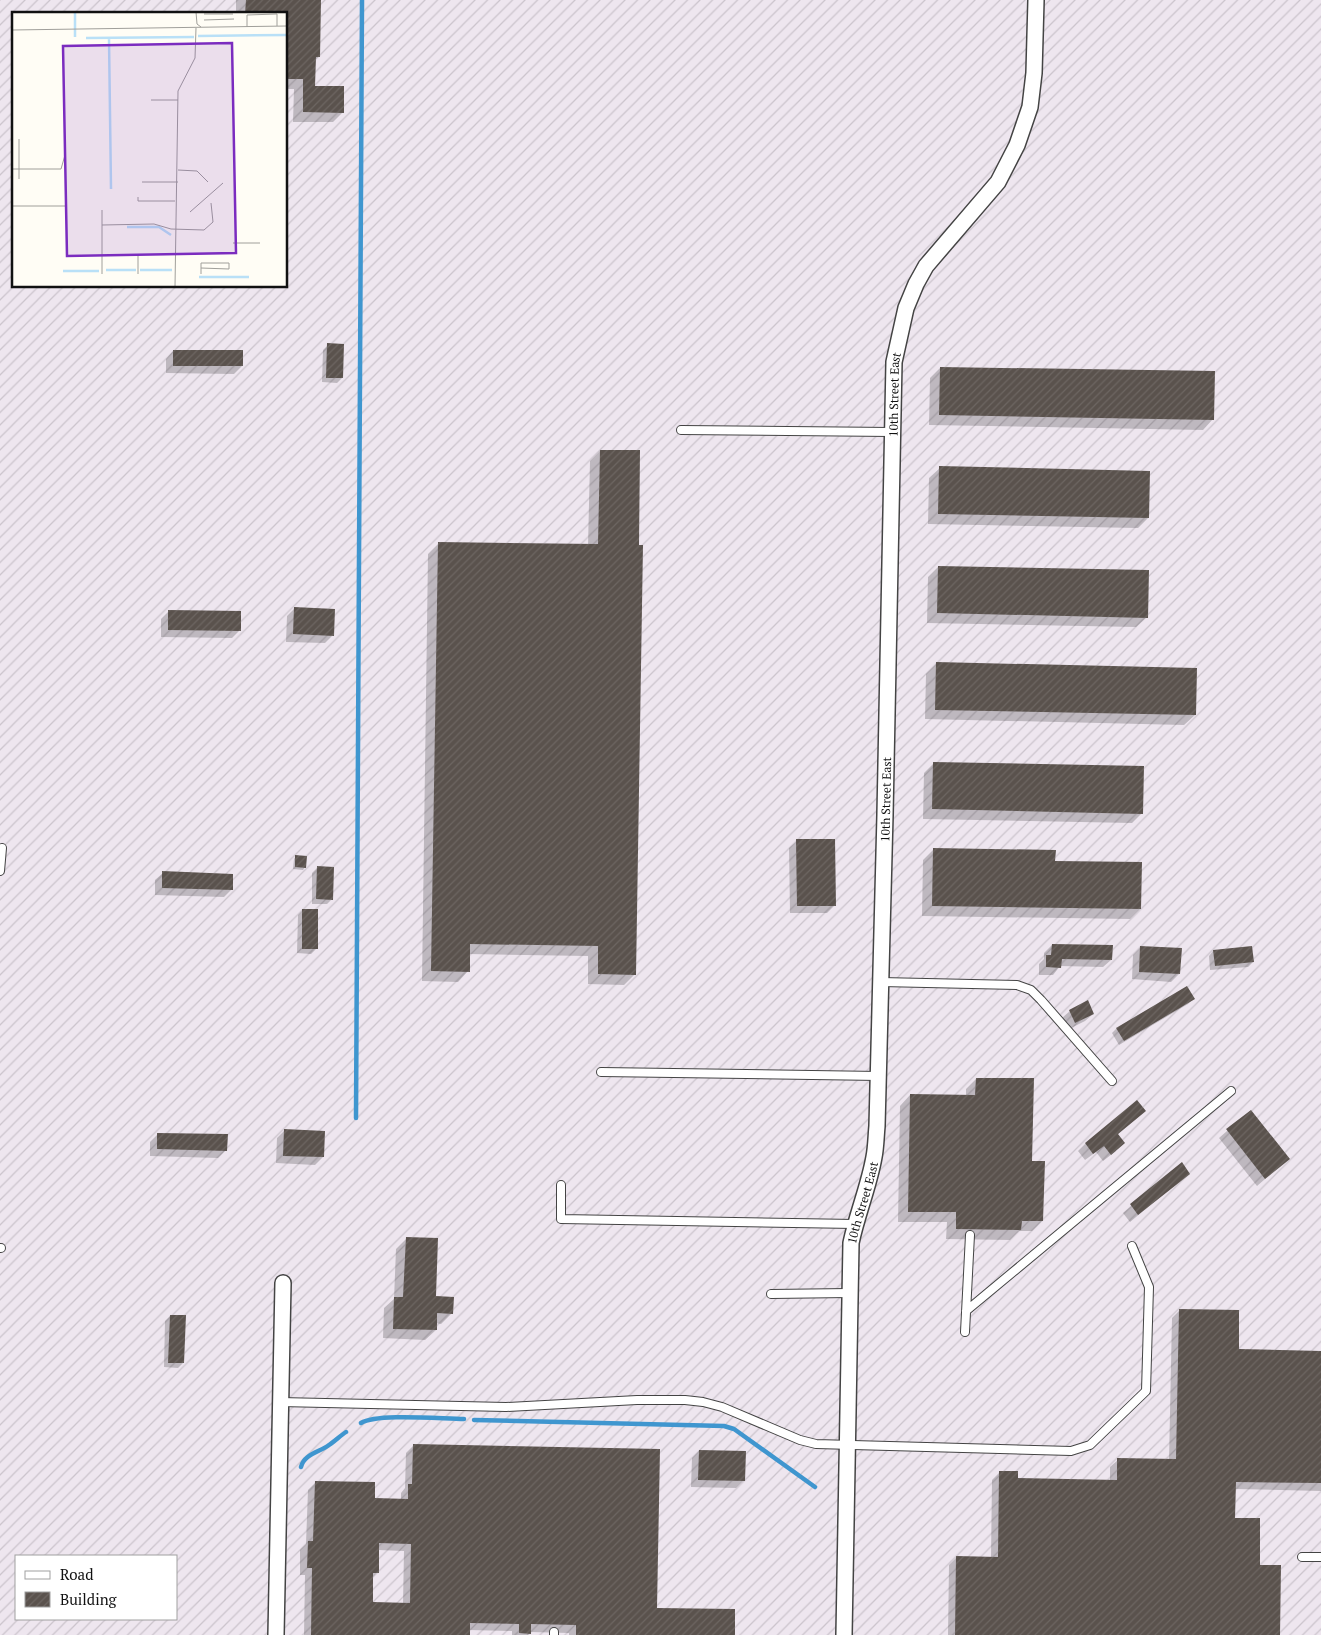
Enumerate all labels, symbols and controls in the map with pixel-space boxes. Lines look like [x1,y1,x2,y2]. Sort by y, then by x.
inset map [12,12,288,288]
street label: 10th Street East [885,350,904,437]
street label: 10th Street East [877,756,894,842]
street label: 10th Street East [844,1160,881,1245]
legend [15,1555,178,1620]
text: Road [60,1564,93,1584]
text: Building [60,1589,118,1609]

